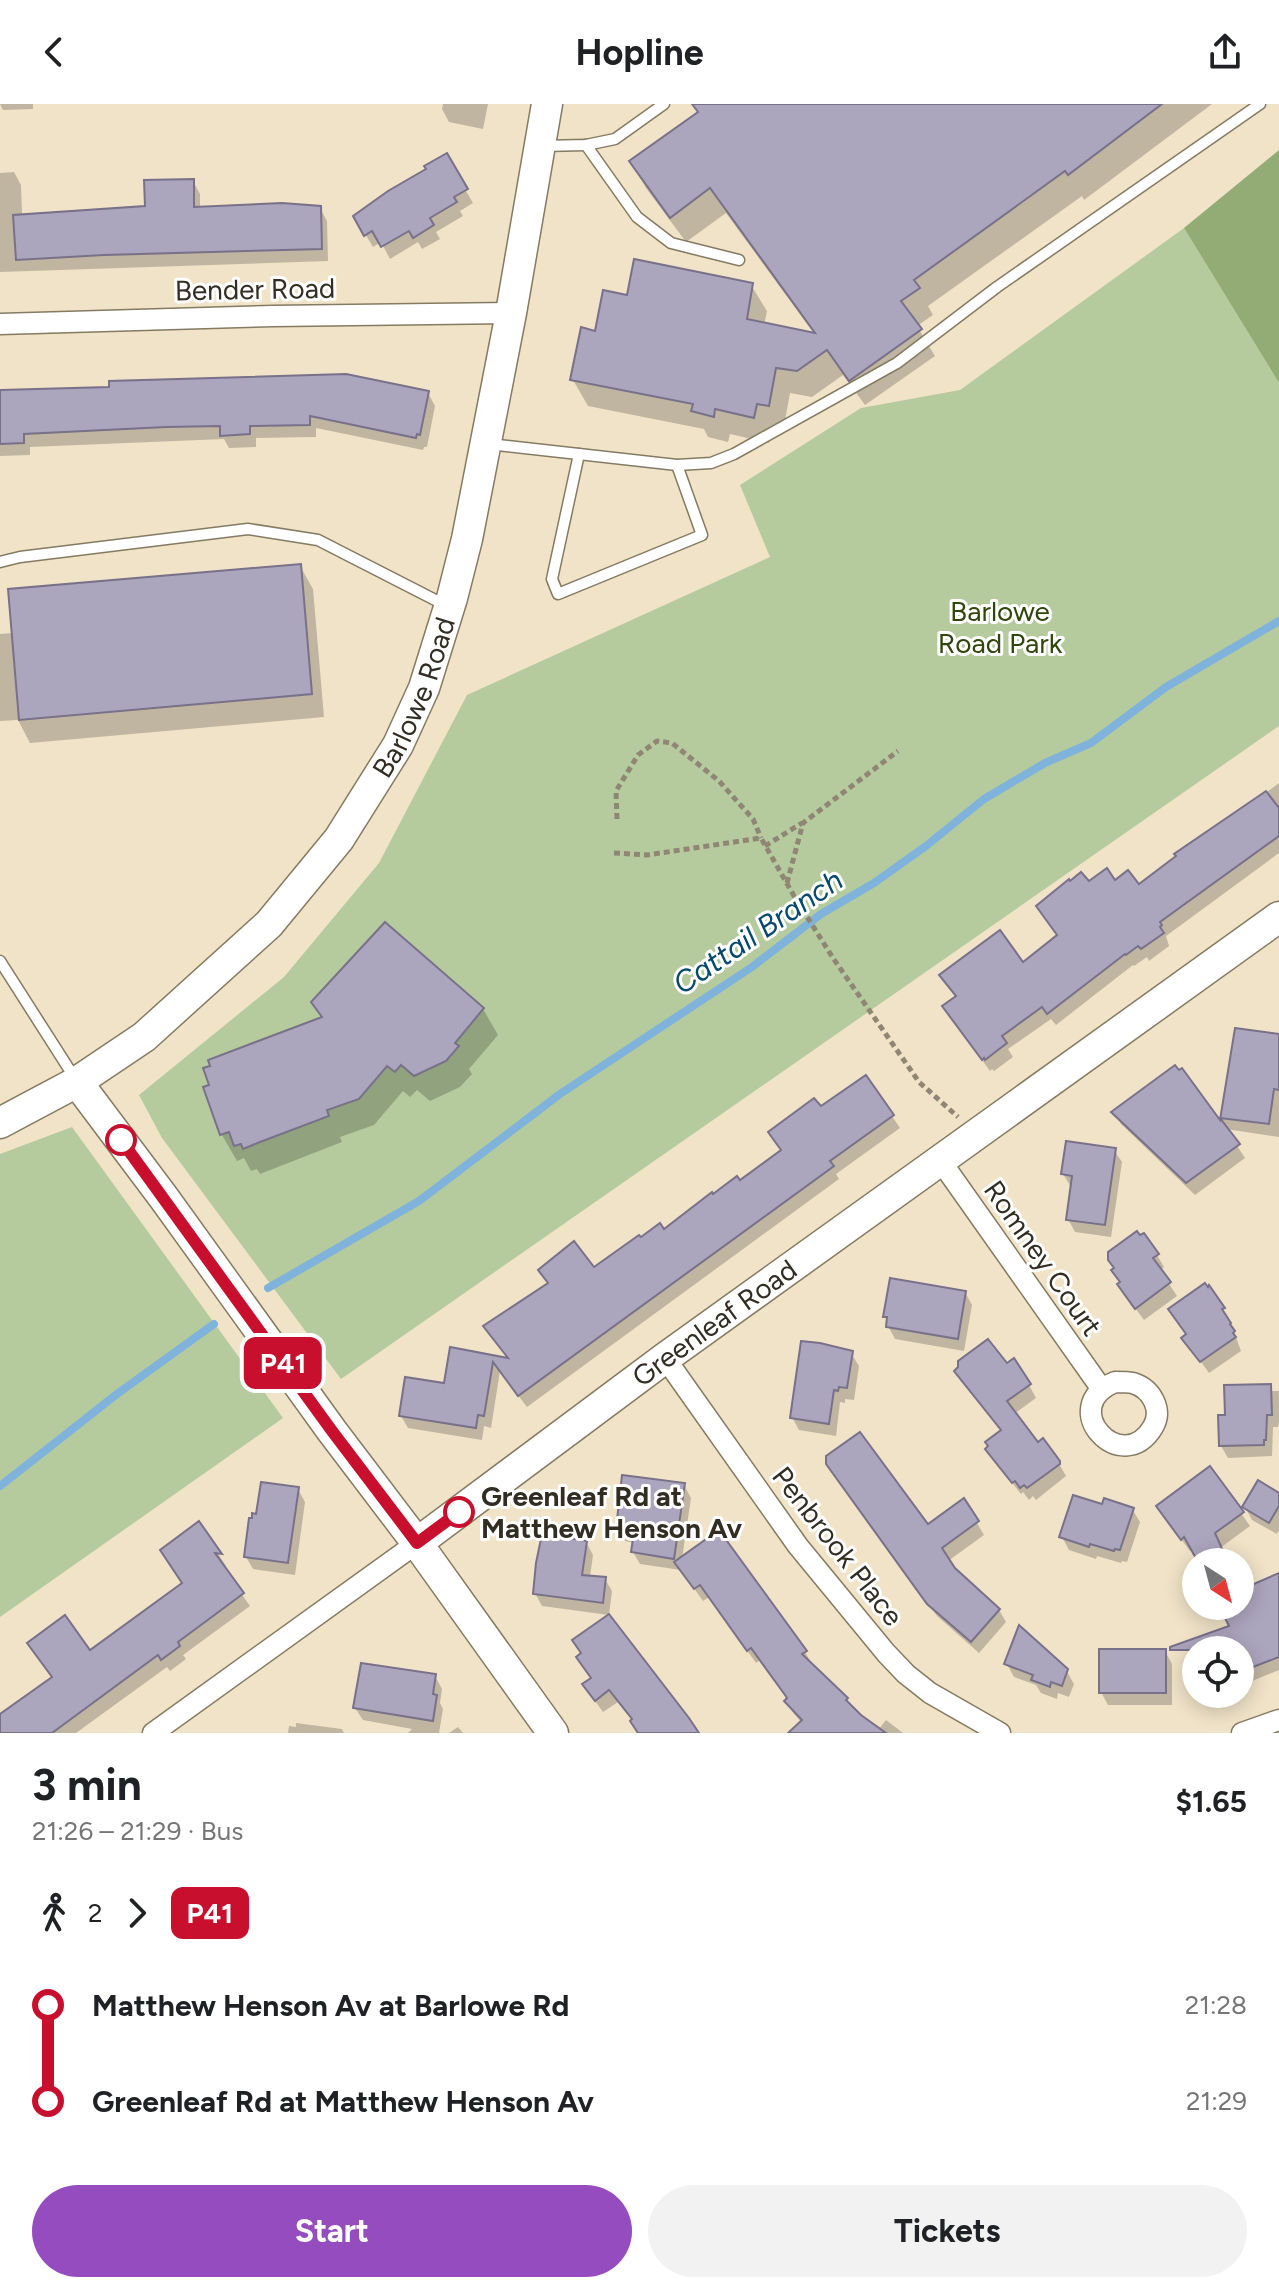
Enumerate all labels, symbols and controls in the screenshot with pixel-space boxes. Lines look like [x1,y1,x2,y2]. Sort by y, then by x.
icon: back [32,30,76,74]
icon: share [1203,30,1247,74]
text: Hopline [575,31,704,74]
street label: Bender Road [174,271,336,307]
park label: Barlowe Road Park [938,594,1063,660]
street label: Barlowe Road [365,613,462,784]
water label: Cattail Branch [666,861,850,1002]
unlabelled marker [106,1125,136,1155]
street label: Romney Court [977,1174,1109,1342]
street label: Greenleaf Road [625,1252,803,1394]
line badge: P41 [237,1337,329,1389]
text: P41 [260,1346,306,1380]
street label: Penbrook Place [765,1460,911,1632]
place label: Greenleaf Rd at Matthew Henson Av [481,1479,742,1545]
marker: Greenleaf Rd at Matthew Henson Av [444,1497,474,1527]
north arrow [1182,1548,1254,1620]
map controls [1182,1548,1254,1708]
button: locate [1182,1636,1254,1708]
text: 3 min [32,1758,142,1811]
text: $1.65 [1175,1783,1247,1820]
text: 21:26 – 21:29 · Bus [32,1815,243,1847]
icon: walk [32,1891,76,1935]
icon: forward [115,1891,159,1935]
text: P41 [187,1896,233,1930]
text: 2 [88,1897,103,1929]
text: Matthew Henson Av at Barlowe Rd [92,1987,569,2024]
text: 21:28 [1185,1989,1247,2021]
text: Greenleaf Rd at Matthew Henson Av [92,2083,594,2120]
text: 21:29 [1186,2085,1247,2117]
button: Start [32,2185,632,2277]
button: Tickets [648,2185,1247,2277]

